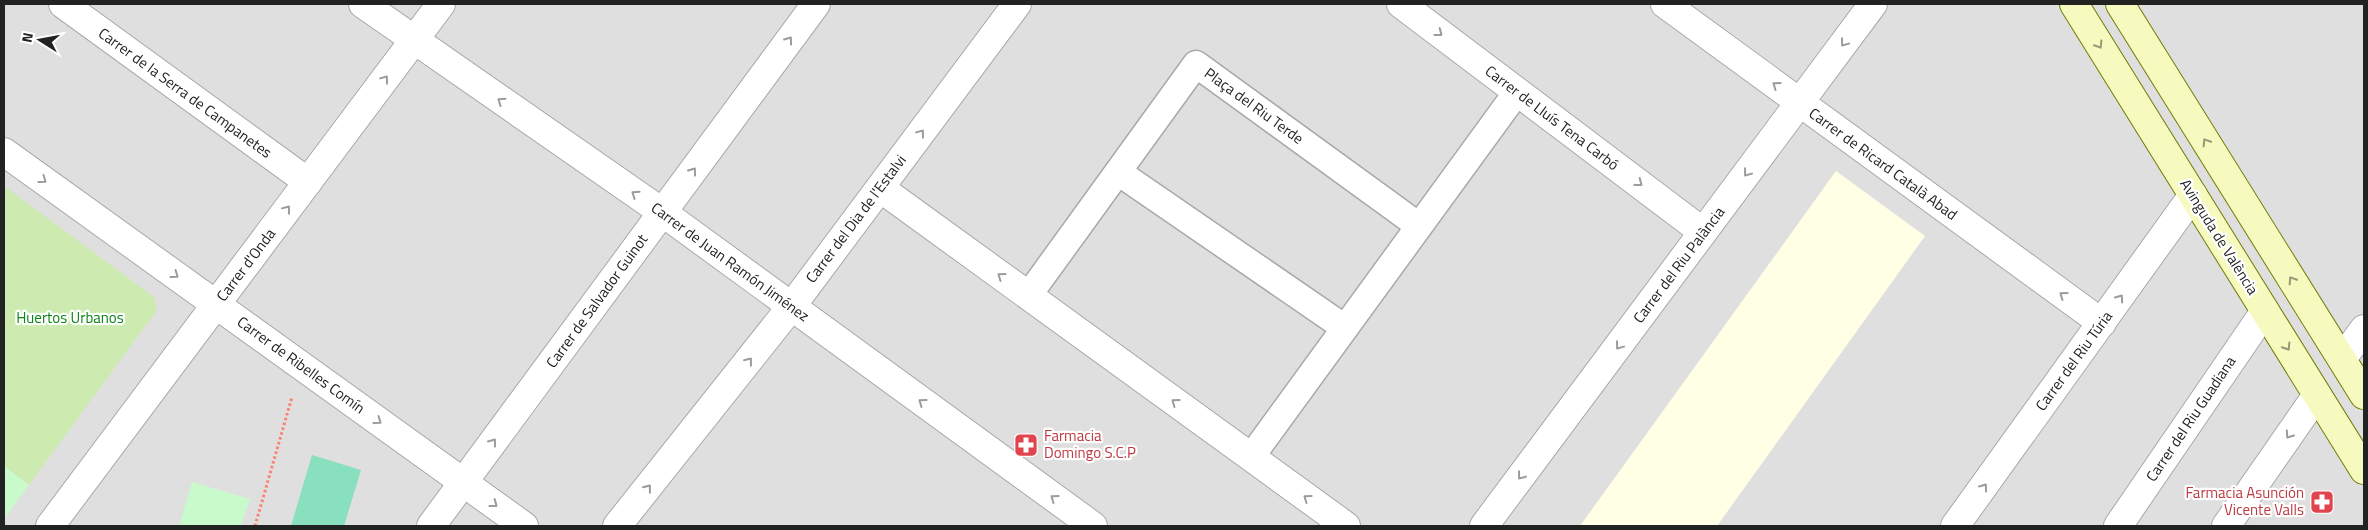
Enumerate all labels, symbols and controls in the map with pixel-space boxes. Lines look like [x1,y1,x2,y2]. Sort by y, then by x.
north arrow [15,15,65,65]
street label: Carrer de la Serra de Campanetes [94,22,277,164]
one-way arrow [1433,27,1443,36]
text: N [16,31,38,44]
one-way arrow [784,37,792,46]
one-way arrow [1841,37,1850,47]
one-way arrow [2093,40,2103,49]
street label: Carrer de Lluís Tena Carbó [1480,59,1624,176]
street label: Plaça del Riu Terde [1200,62,1309,150]
one-way arrow [379,75,388,85]
one-way arrow [1772,82,1782,91]
one-way arrow [497,98,507,107]
street label: Carrer de Ricard Català Abad [1804,102,1962,225]
one-way arrow [915,130,923,139]
one-way arrow [2203,138,2212,147]
street label: Carrer del Dia de l'Estalvi [800,150,912,288]
one-way arrow [687,167,696,177]
one-way arrow [1744,167,1753,177]
one-way arrow [37,174,47,183]
street label: Avinguda de València [2174,174,2265,300]
one-way arrow [1633,178,1642,186]
one-way arrow [631,191,640,200]
street label: Carrer de Juan Ramón Jiménez [646,196,814,327]
street label: Carrer del Riu Palància [1627,201,1730,328]
one-way arrow [282,206,290,215]
street label: Carrer d'Onda [210,223,281,306]
street label: Carrer de Salvador Guinot [540,228,654,372]
one-way arrow [169,269,179,278]
one-way arrow [997,273,1007,282]
one-way arrow [2289,276,2298,285]
one-way arrow [2060,292,2069,300]
one-way arrow [2114,294,2123,304]
park label: Huertos Urbanos [16,306,124,329]
street label: Carrer del Riu Túria [2029,306,2118,415]
street label: Carrer de Ribelles Comín [232,310,370,419]
one-way arrow [1616,340,1624,349]
one-way arrow [2281,341,2290,350]
street label: Carrer del Riu Guadiana [2140,351,2242,486]
one-way arrow [743,358,751,367]
one-way arrow [918,399,928,408]
one-way arrow [1172,400,1181,408]
one-way arrow [373,414,382,424]
place label: Farmacia Domingo S.C.P [1044,424,1136,464]
one-way arrow [2286,429,2295,439]
pharmacy icon: Farmacia Domingo S.C.P [1013,432,1039,458]
one-way arrow [487,439,495,448]
one-way arrow [1519,470,1527,479]
place label: Farmacia Asunción Vicente Valls [2185,481,2304,521]
one-way arrow [1978,483,1987,493]
one-way arrow [642,485,650,494]
pharmacy icon: Farmacia Asunción Vicente Valls [2309,489,2335,515]
one-way arrow [1050,494,1059,504]
one-way arrow [1303,495,1313,504]
one-way arrow [488,498,498,507]

